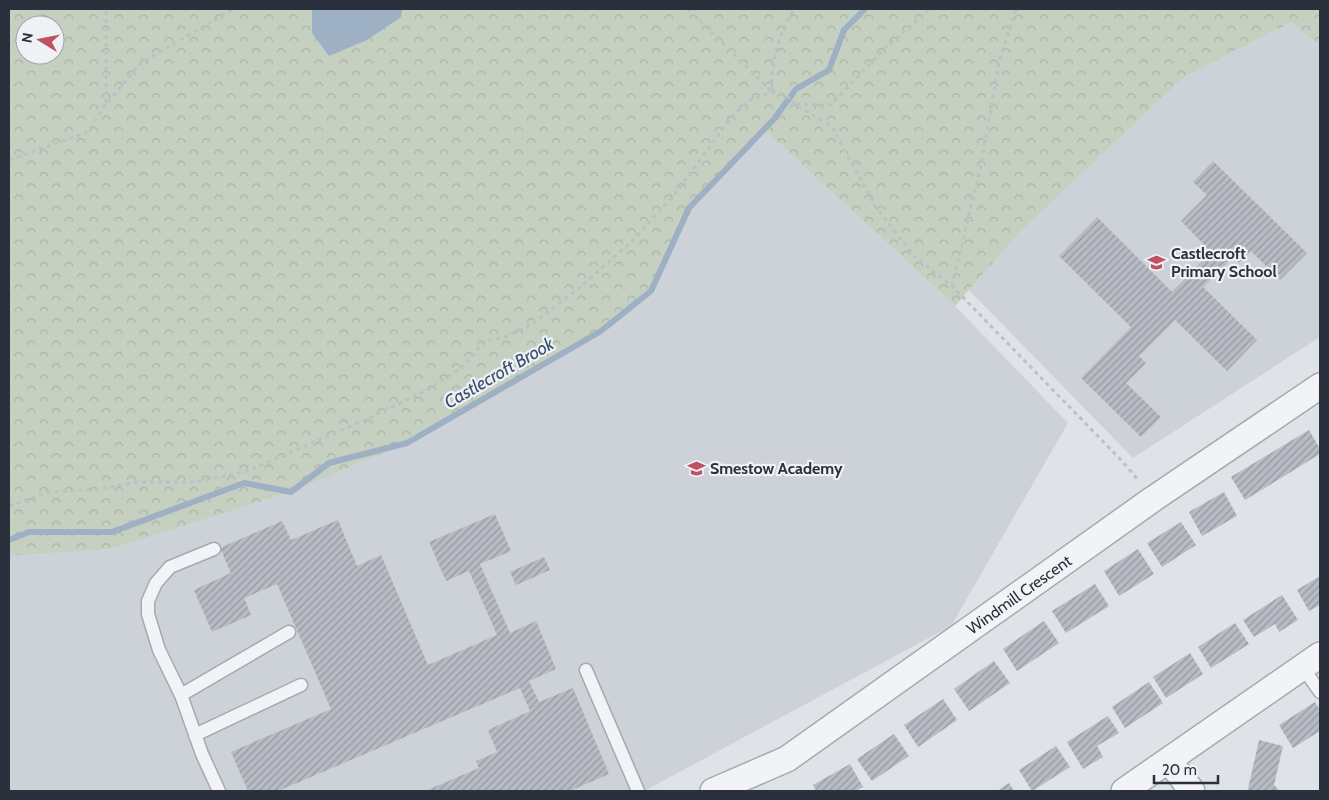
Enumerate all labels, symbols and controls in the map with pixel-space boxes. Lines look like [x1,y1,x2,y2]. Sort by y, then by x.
north arrow [15,15,65,65]
text: N [17,31,37,44]
place label: Castlecroft Primary School [1171,244,1277,281]
school or university icon: Castlecroft Primary School [1147,252,1167,272]
water label: Castlecroft Brook [440,332,559,413]
school or university icon: Smestow Academy [686,458,706,478]
place label: Smestow Academy [710,459,843,478]
street label: Windmill Crescent [963,551,1076,638]
scale bar [1154,752,1218,784]
text: 20 m [1162,761,1197,779]

